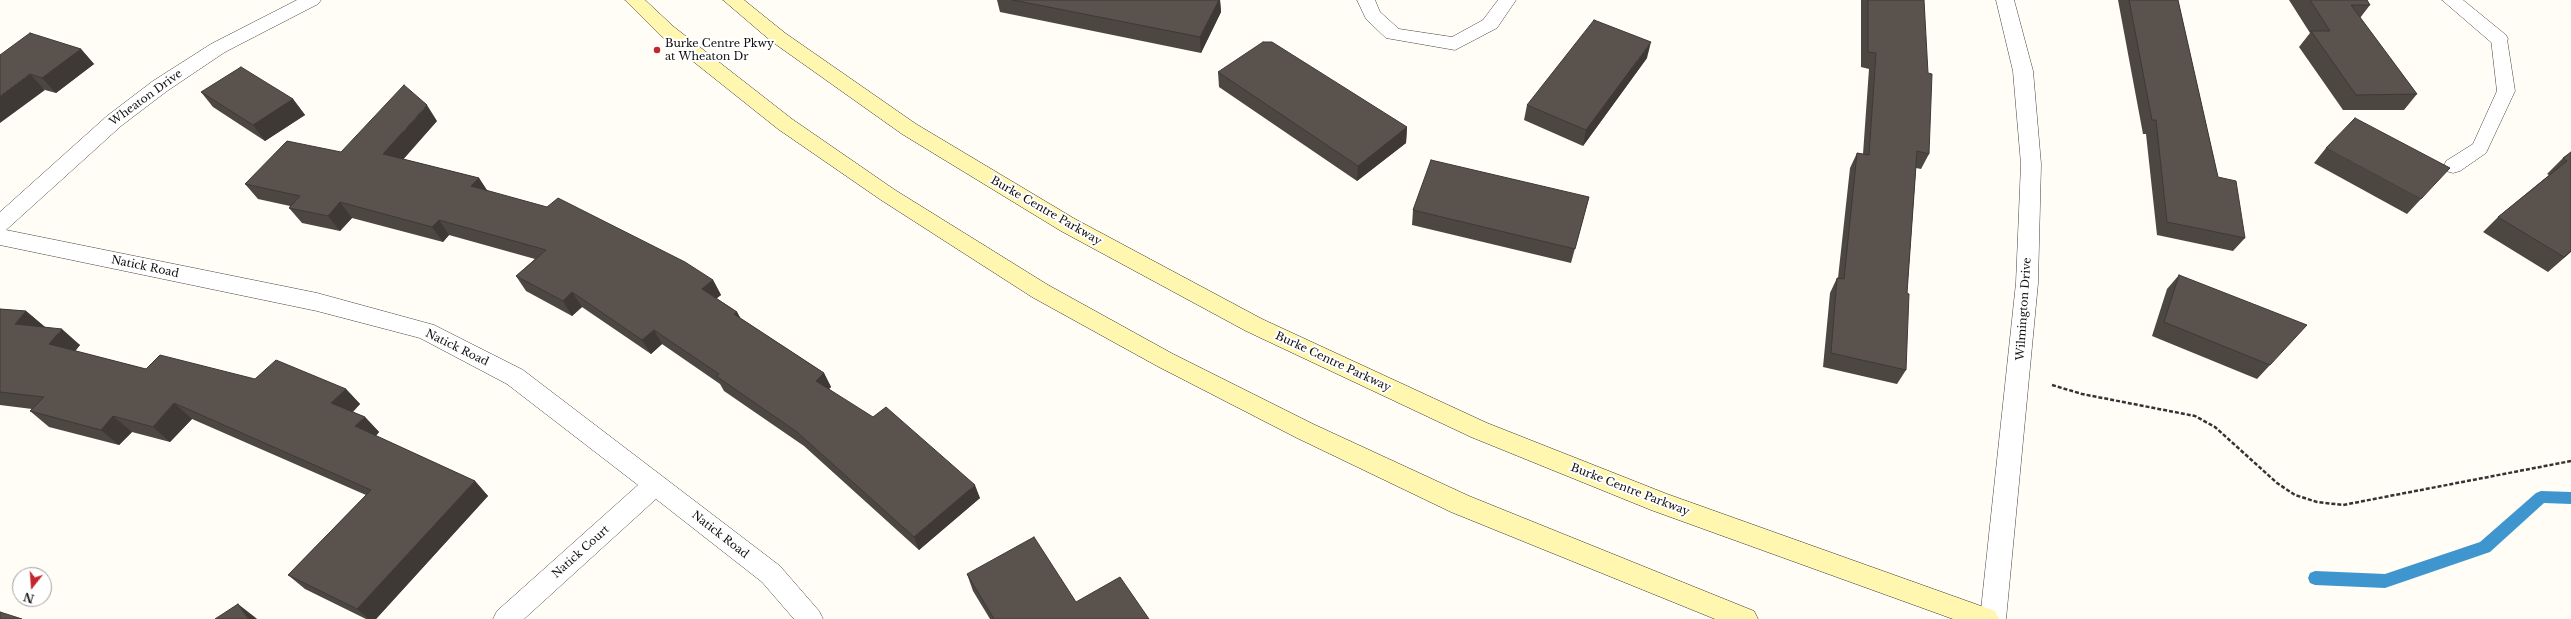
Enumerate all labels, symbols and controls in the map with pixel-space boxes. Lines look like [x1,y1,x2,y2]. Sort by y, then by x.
place label: Burke Centre Pkwy at Wheaton Dr [665,37,774,63]
marker: Burke Centre Pkwy at Wheaton Dr [652,45,662,55]
street label: Wheaton Drive [107,67,185,129]
street label: Burke Centre Parkway [988,174,1104,248]
street label: Natick Road [110,253,180,281]
street label: Wilmington Drive [2014,257,2034,361]
street label: Natick Road [423,327,491,369]
street label: Burke Centre Parkway [1273,329,1393,395]
street label: Burke Centre Parkway [1569,461,1691,519]
street label: Natick Road [689,509,751,561]
street label: Natick Court [550,523,612,581]
north arrow [12,567,52,607]
text: N [22,589,36,606]

